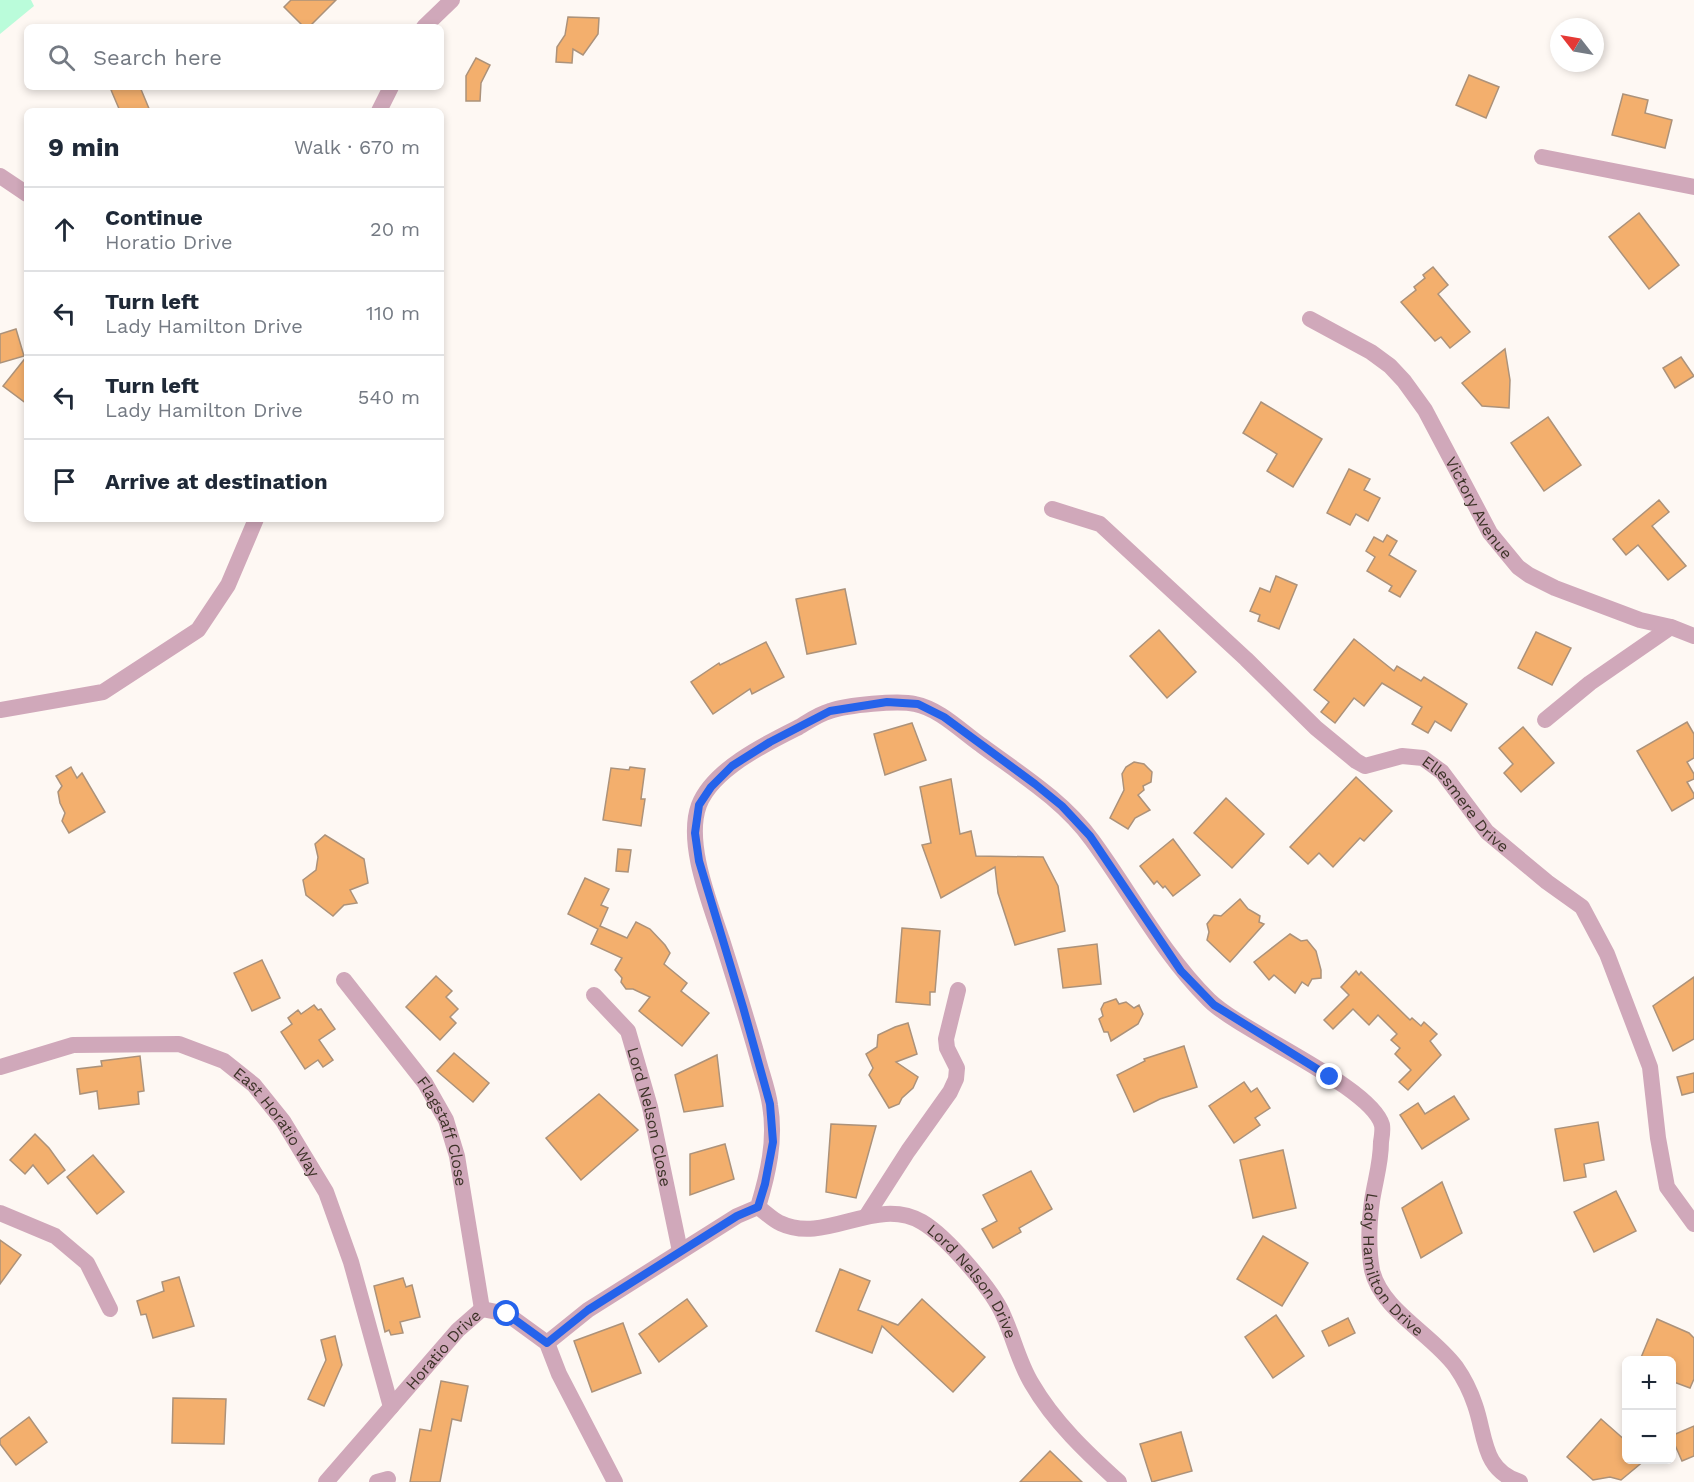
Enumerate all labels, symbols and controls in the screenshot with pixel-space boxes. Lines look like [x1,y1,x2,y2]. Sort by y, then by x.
north arrow [1550,18,1604,72]
search box [24,24,444,90]
icon: search [45,41,78,74]
text: Search here [93,45,222,70]
text: 9 min [48,132,120,162]
text: Walk · 670 m [294,135,420,159]
text: Continue [105,205,203,230]
icon: ahead [48,213,81,246]
text: 20 m [370,217,420,241]
text: Horatio Drive [105,230,233,254]
text: Turn left [105,289,199,314]
icon: left [48,297,81,330]
text: 110 m [366,301,420,325]
text: Lady Hamilton Drive [105,314,303,338]
text: Turn left [105,373,199,398]
icon: left [48,381,81,414]
text: 540 m [358,385,420,409]
text: Lady Hamilton Drive [105,398,303,422]
street label: Victory Avenue [1441,453,1516,563]
icon: arrive [48,465,81,498]
text: Arrive at destination [105,469,328,494]
street label: Ellesmere Drive [1418,752,1513,856]
street label: Lord Nelson Close [623,1045,675,1188]
street label: East Horatio Way [229,1063,324,1181]
route end [1316,1063,1342,1089]
street label: Flagstaff Close [413,1072,471,1187]
street label: Lady Hamilton Drive [1359,1192,1427,1340]
street label: Lord Nelson Drive [923,1220,1021,1341]
route start [493,1300,519,1326]
street label: Horatio Drive [402,1306,485,1393]
map controls [1622,1356,1676,1464]
button: + [1622,1356,1676,1410]
button: − [1622,1410,1676,1464]

